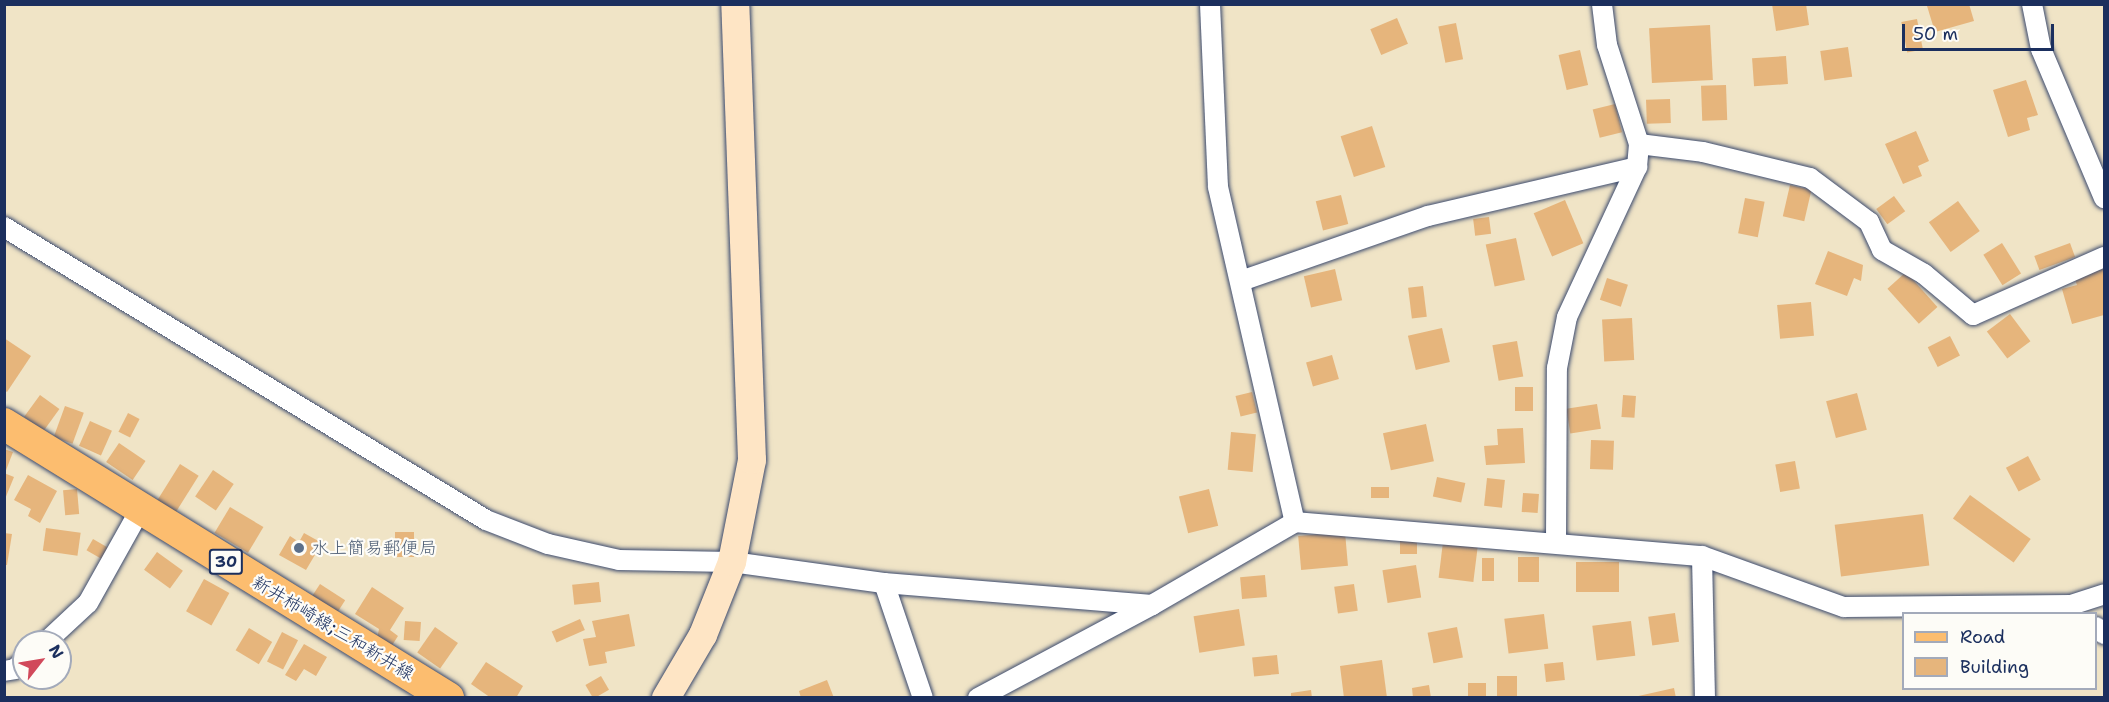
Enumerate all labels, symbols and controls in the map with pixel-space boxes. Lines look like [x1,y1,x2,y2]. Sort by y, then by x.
scale bar [1905,12,2056,50]
text: 50 m [1913,22,1958,46]
place label: 水上簡易郵便局 [311,537,437,559]
marker: 水上簡易郵便局 [292,541,306,555]
road number: 30 [208,549,244,575]
street label: 新井柿崎線;三和新井線 [248,571,418,685]
legend [1902,612,2097,690]
text: Road [1960,625,2005,649]
north arrow [12,630,72,690]
text: N [44,641,68,662]
text: Building [1960,655,2029,679]

